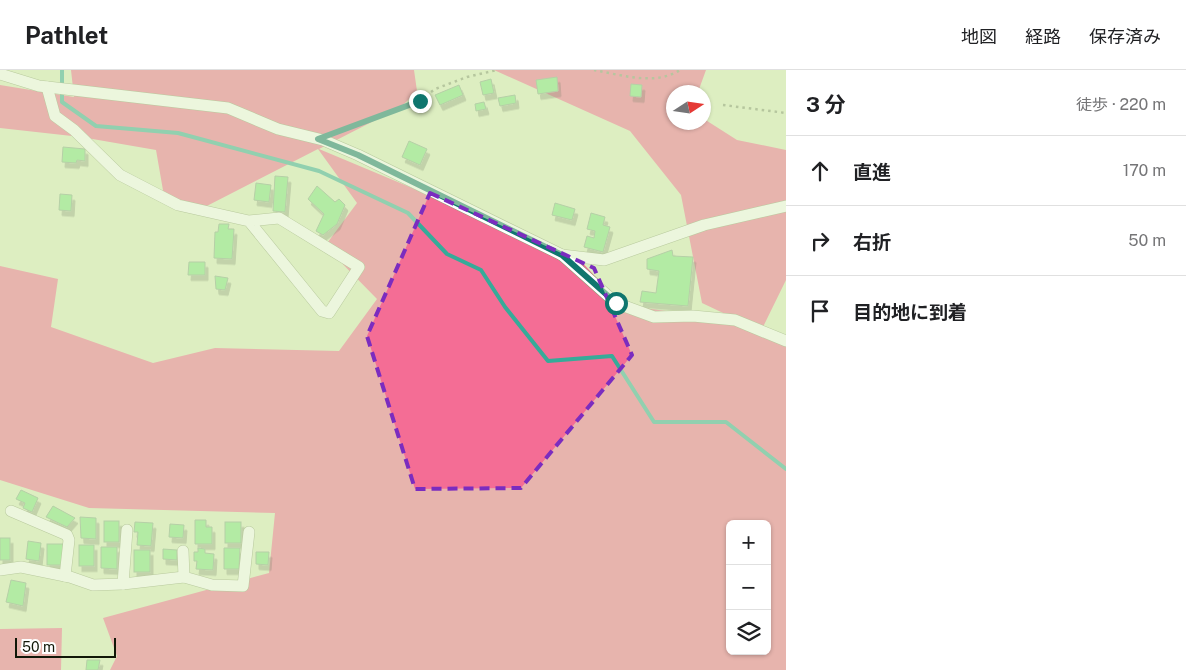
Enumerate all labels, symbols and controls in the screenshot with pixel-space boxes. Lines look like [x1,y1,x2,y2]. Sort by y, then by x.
text: Pathlet [25,21,108,49]
text: 地図 [961,26,997,47]
text: 経路 [1025,26,1061,47]
text: 保存済み [1089,26,1161,47]
north arrow [666,85,711,130]
route end [409,90,432,113]
text: 3 分 [806,92,846,117]
text: 徒歩 · 220 m [1076,95,1166,114]
icon: ahead [806,157,834,185]
text: 直進 [853,161,891,183]
text: 170 m [1123,161,1166,180]
icon: right [806,227,834,255]
text: 右折 [853,231,891,253]
text: 50 m [1128,231,1166,250]
route start [605,292,628,315]
icon: arrive [806,297,834,325]
text: 目的地に到着 [853,301,967,323]
map controls [726,520,771,655]
button: + [726,520,771,565]
button: − [726,565,771,610]
button: layers [726,610,771,655]
scale bar [15,635,116,658]
text: 50 m [22,639,55,655]

